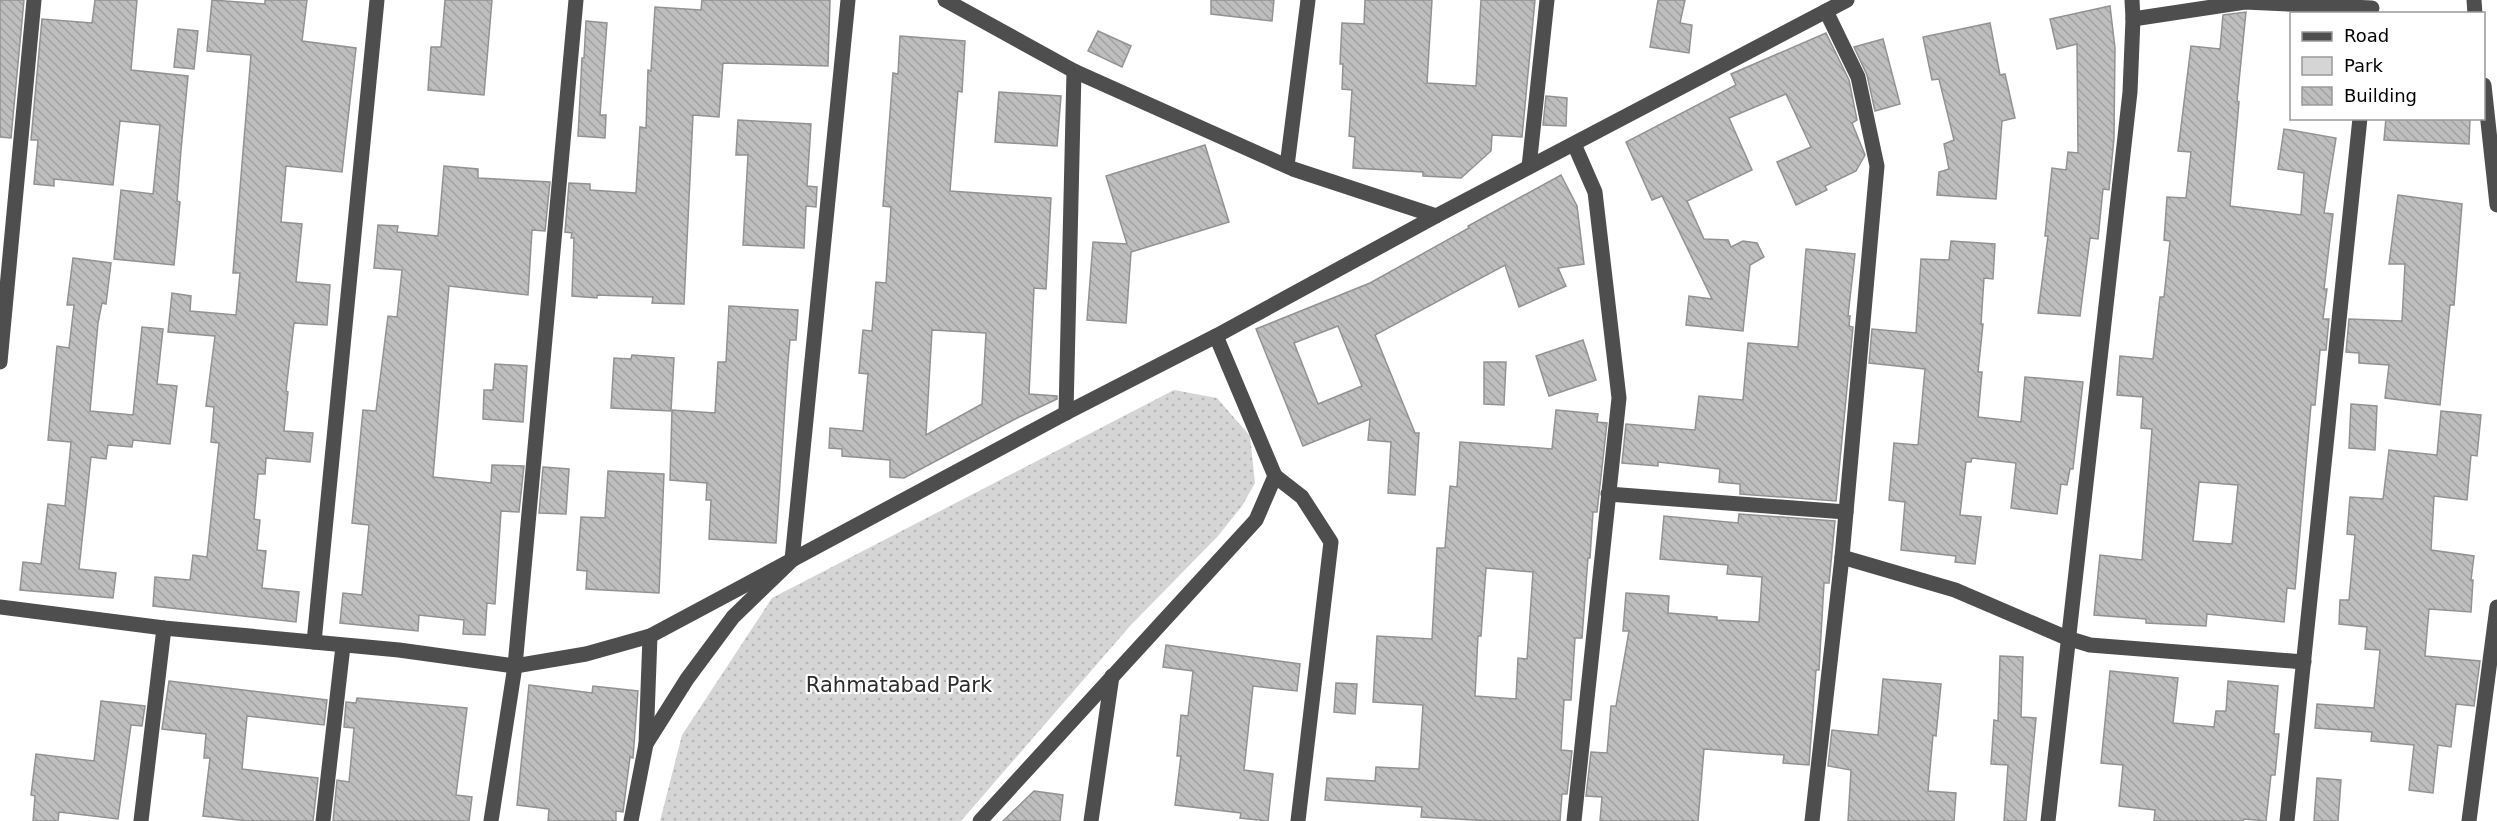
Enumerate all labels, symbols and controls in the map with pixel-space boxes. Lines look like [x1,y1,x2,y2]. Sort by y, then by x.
legend [2290,12,2485,120]
text: Road [2344,25,2389,46]
text: Park [2344,55,2383,76]
text: Building [2344,85,2417,106]
park label: Rahmatabad Park [806,673,993,697]

